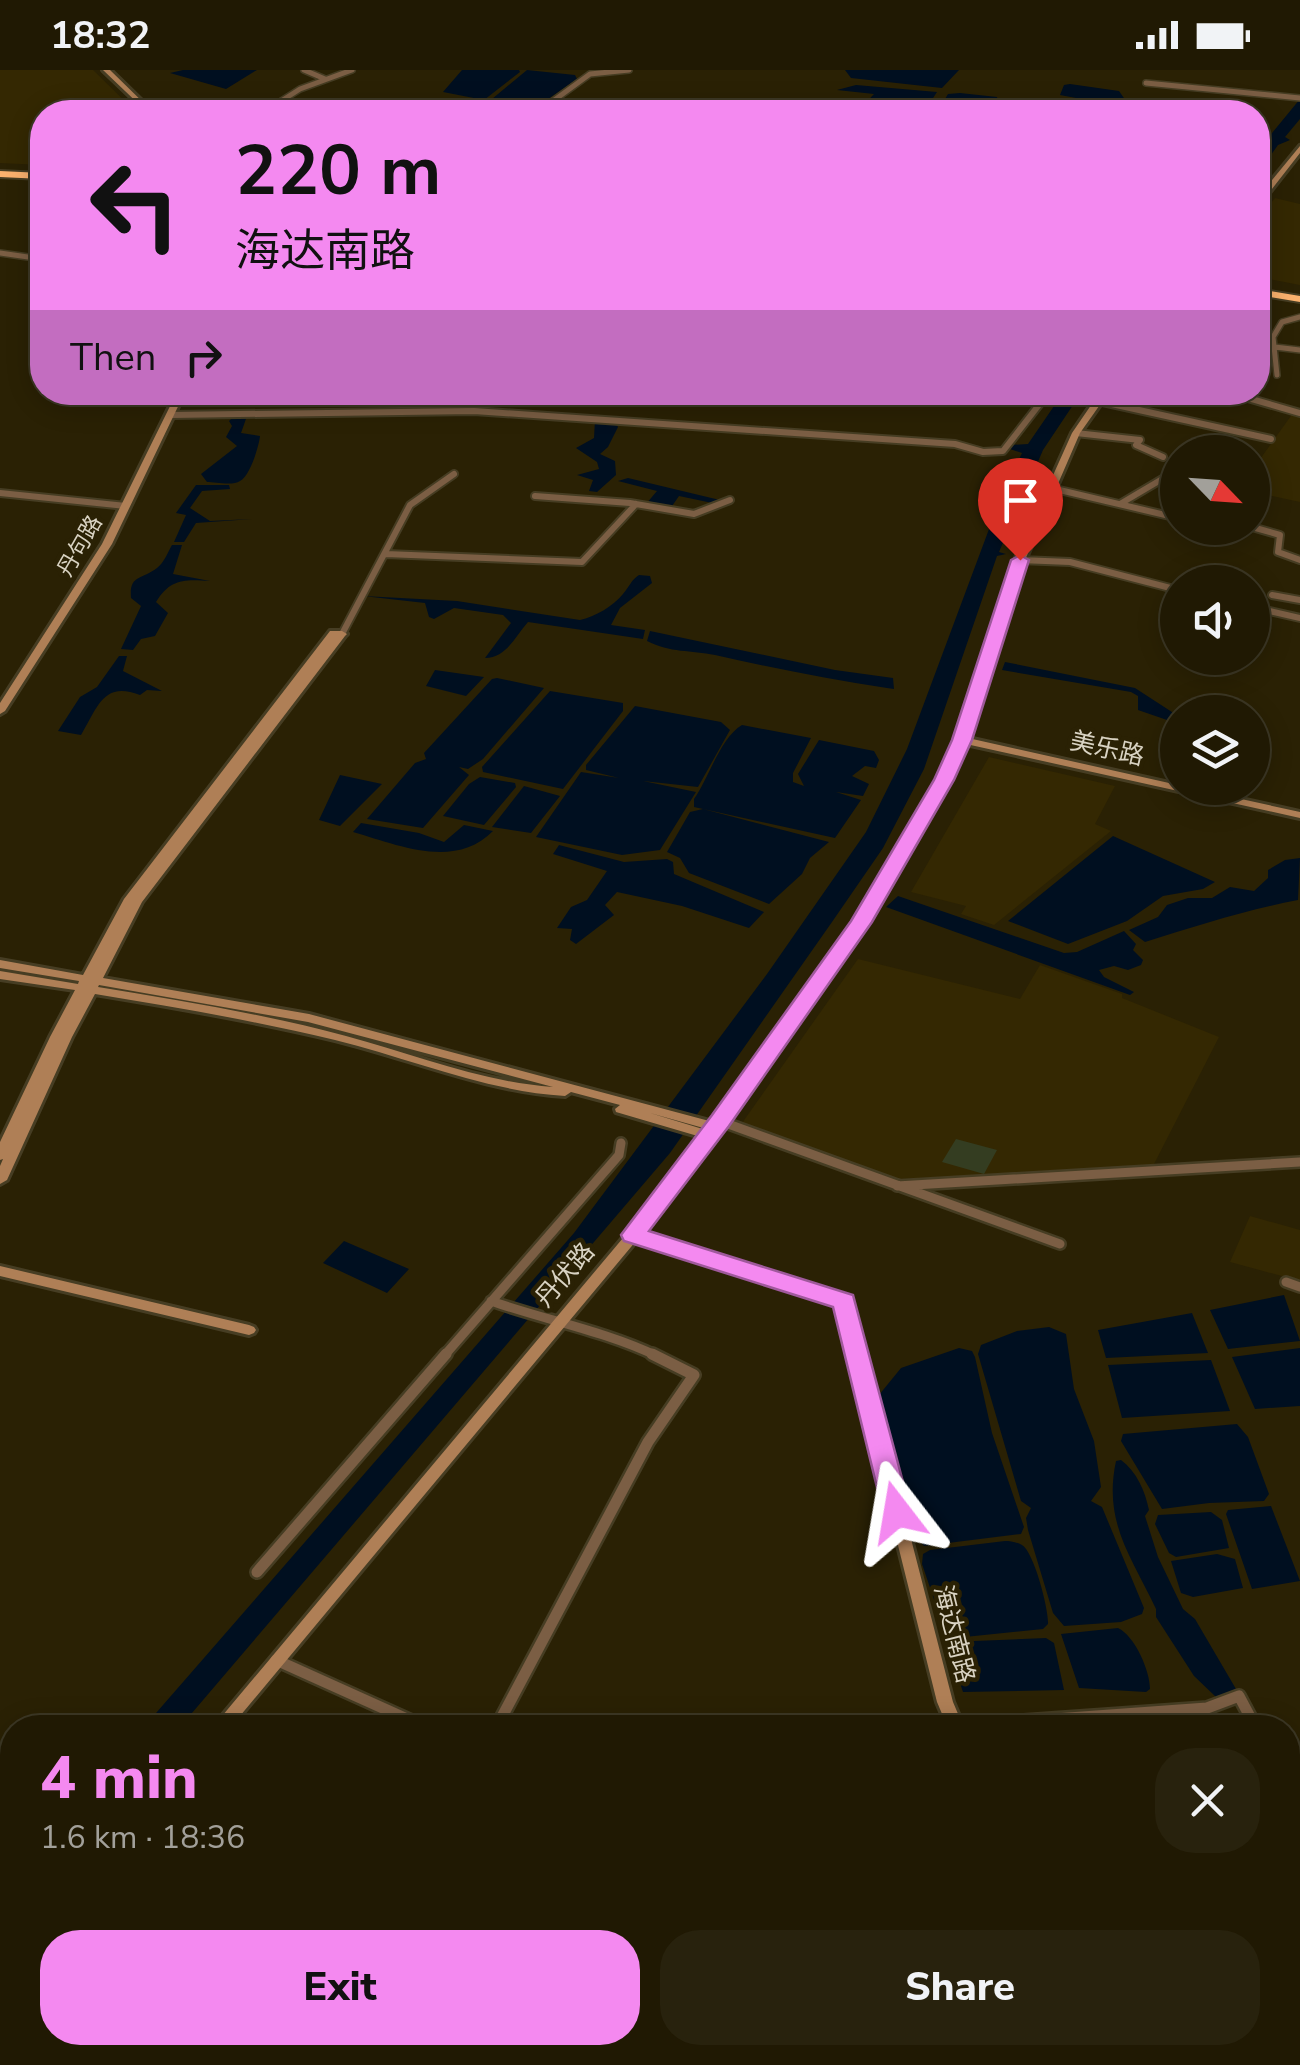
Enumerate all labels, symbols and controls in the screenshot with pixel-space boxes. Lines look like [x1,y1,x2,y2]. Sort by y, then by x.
text: 18:32 [50,10,151,61]
text: 220 m [235,123,441,219]
icon: left [70,140,200,270]
text: 海达南路 [235,221,415,282]
icon: right [176,330,231,385]
text: Then [70,332,156,383]
north arrow [1160,435,1270,545]
map controls [1160,435,1270,805]
pin [978,458,1063,561]
icon: arrive [993,473,1048,528]
street label: 丹句路 [51,510,109,582]
button: sound [1160,565,1270,675]
button: layers [1160,695,1270,805]
street label: 美乐路 [1067,724,1147,774]
street label: 丹伏路 [528,1236,602,1314]
position arrow [845,1460,949,1564]
street label: 海达南路 [925,1581,983,1687]
text: 4 min [40,1737,198,1819]
button: close [1155,1748,1260,1853]
text: 1.6 km · 18:36 [40,1816,245,1859]
button: Exit [40,1930,640,2045]
button: Share [660,1930,1260,2045]

